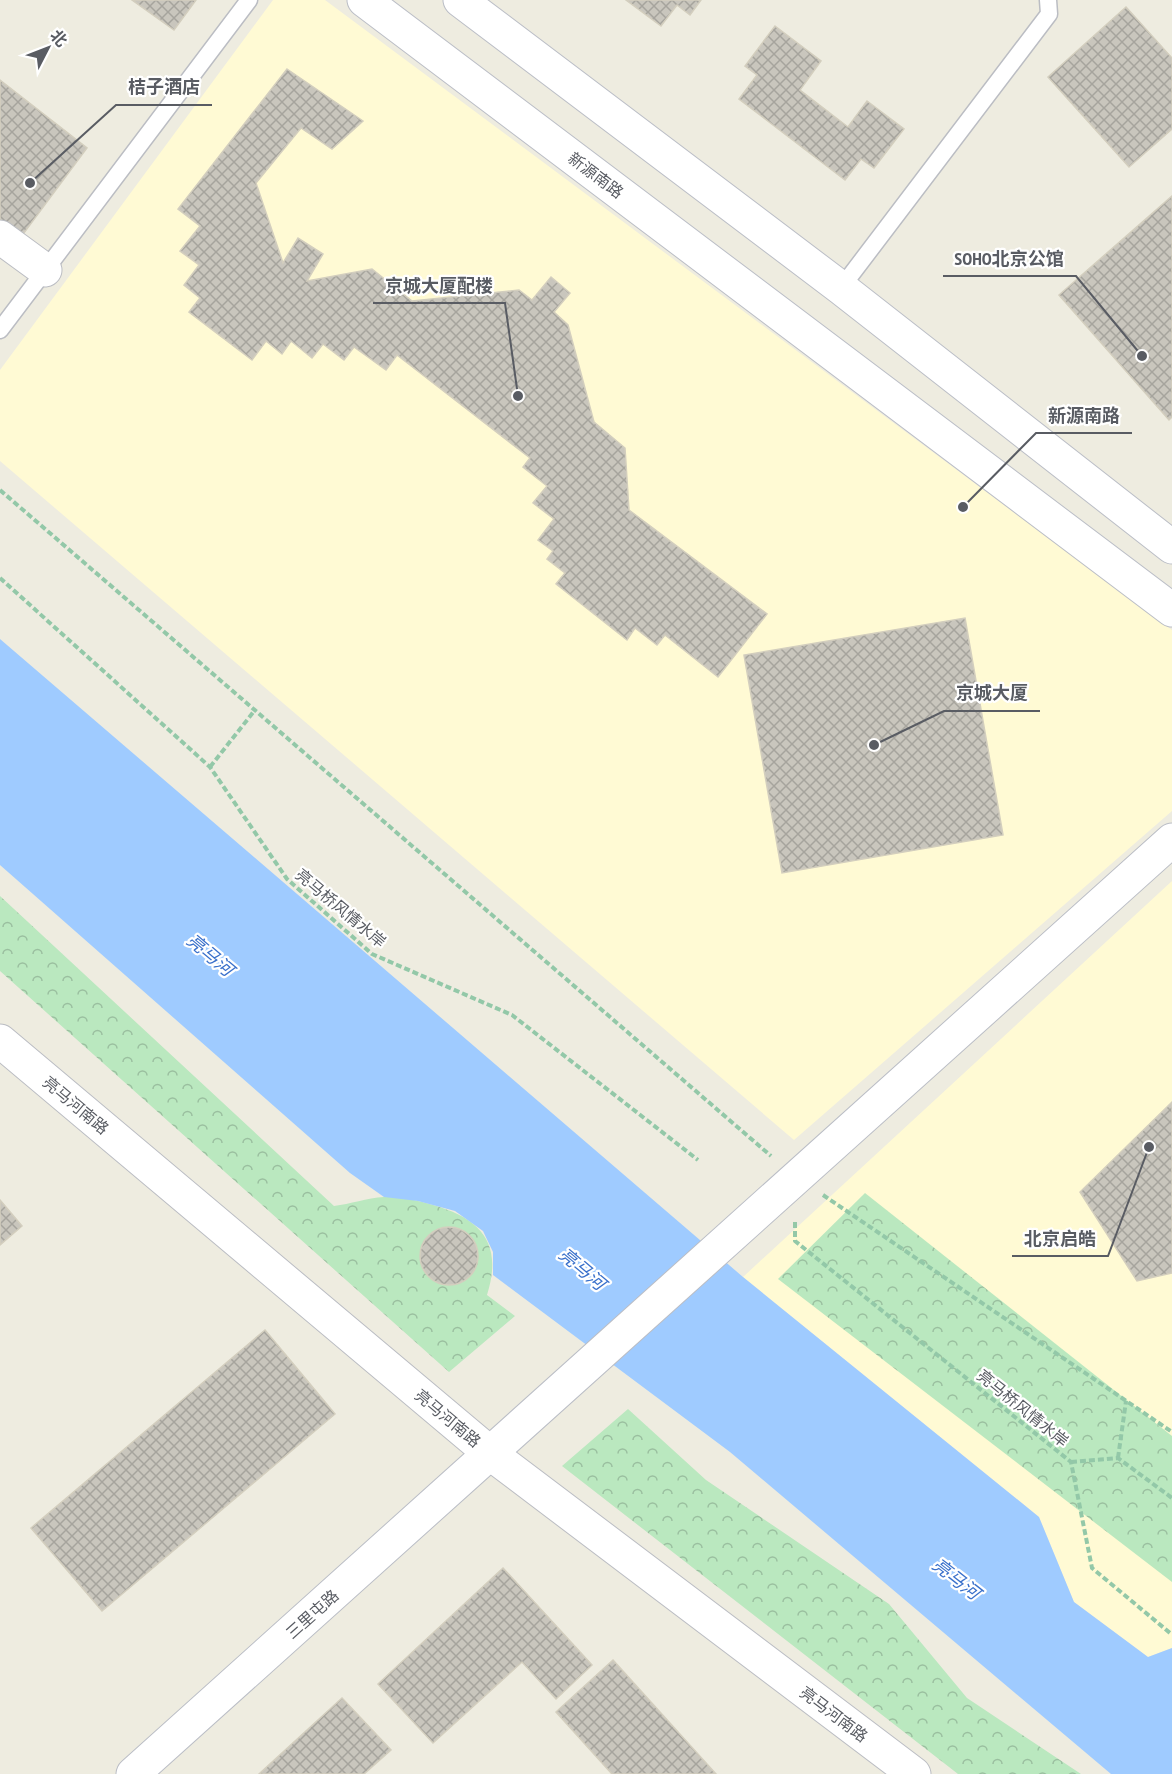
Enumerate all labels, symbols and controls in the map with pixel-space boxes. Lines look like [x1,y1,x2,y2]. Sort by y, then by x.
north arrow [18,18,78,78]
text: 北 [46,25,72,51]
callout: 桔子酒店 [116,69,212,105]
text: 桔子酒店 [128,75,200,98]
street label: 新源南路 [564,148,628,202]
callout: SOHO北京公馆 [943,240,1076,276]
text: SOHO北京公馆 [954,247,1064,270]
callout: 京城大厦配楼 [373,267,505,303]
text: 京城大厦配楼 [385,274,493,297]
callout: 新源南路 [1036,397,1132,433]
text: 新源南路 [1048,404,1120,427]
callout: 京城大厦 [944,675,1040,711]
text: 京城大厦 [956,681,1028,704]
street label: 亮马桥风情水岸 [292,864,390,952]
water label: 亮马河 [182,928,241,983]
street label: 亮马河南路 [39,1072,113,1138]
callout: 北京启皓 [1012,1220,1108,1256]
text: 北京启皓 [1024,1227,1096,1250]
water label: 亮马河 [554,1242,613,1297]
street label: 亮马桥风情水岸 [973,1365,1073,1451]
street label: 亮马河南路 [411,1385,485,1451]
water label: 亮马河 [928,1553,987,1606]
street label: 三里屯路 [282,1585,342,1643]
street label: 亮马河南路 [796,1682,872,1746]

